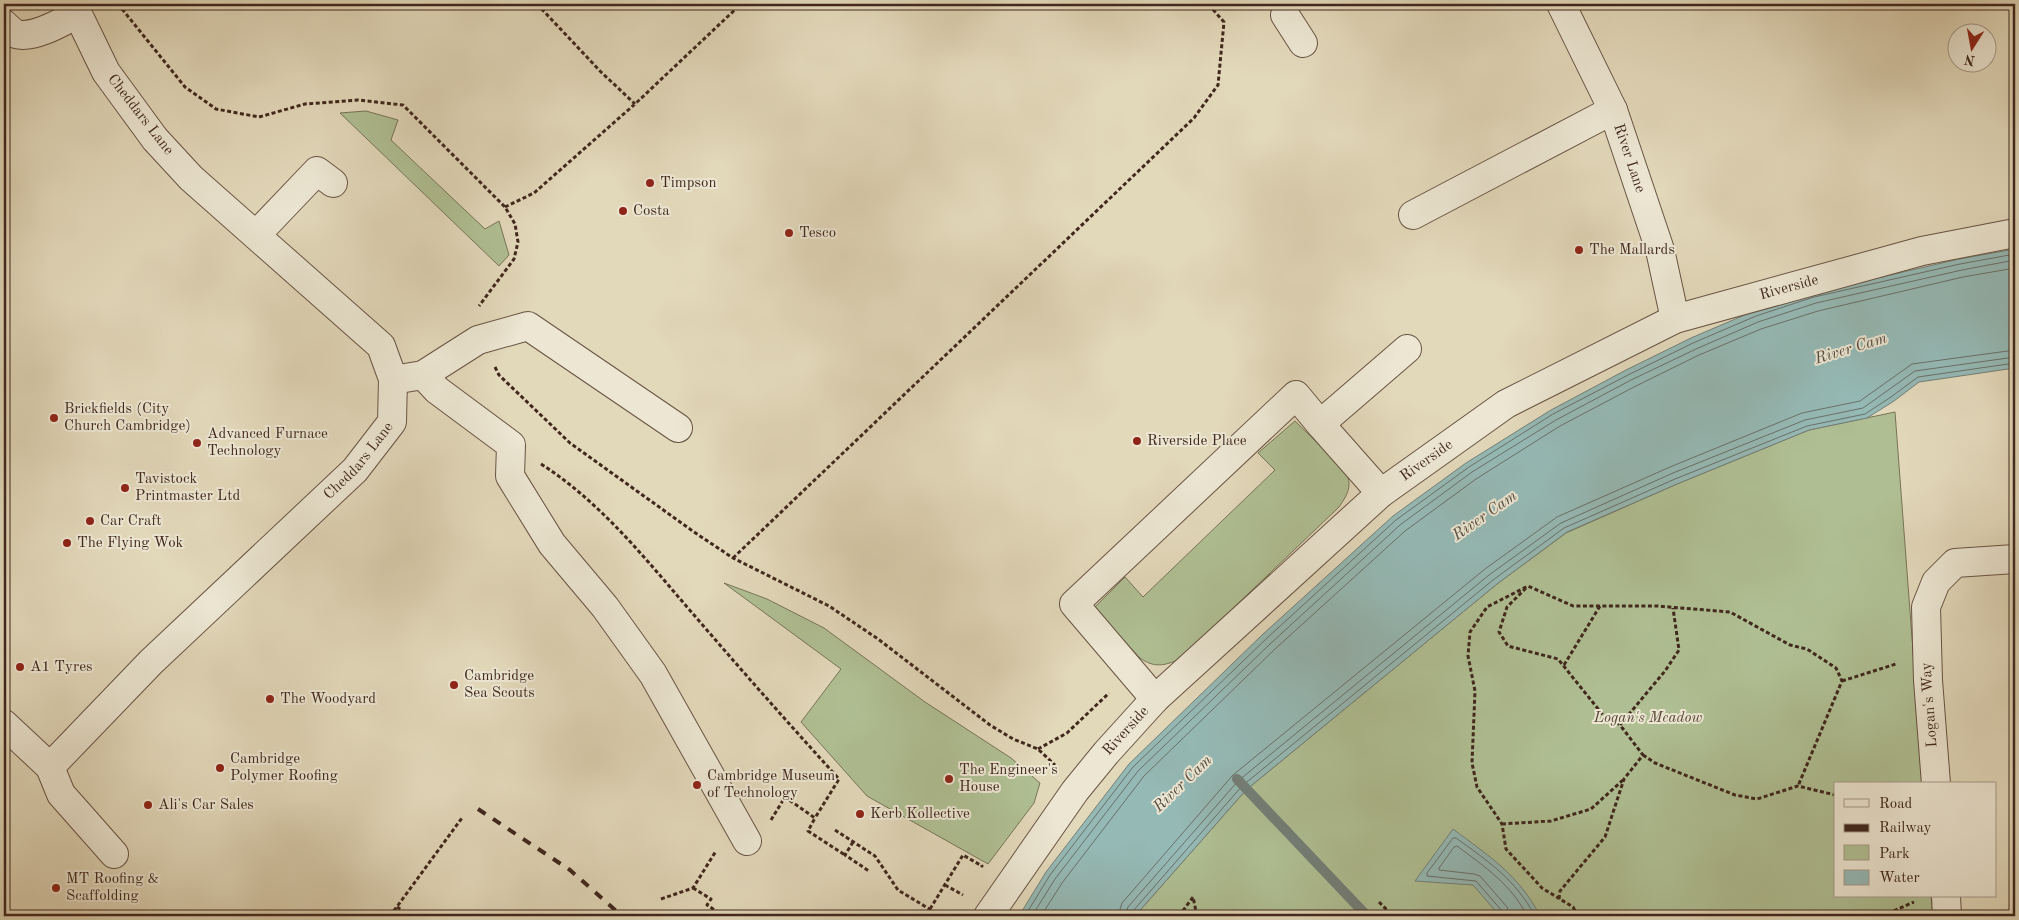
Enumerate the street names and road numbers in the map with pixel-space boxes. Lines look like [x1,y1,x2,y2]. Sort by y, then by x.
street label: Cheddars Lane [104,72,176,158]
street label: River Lane [1611,122,1648,195]
street label: Riverside [1758,272,1820,303]
street label: Cheddars Lane [321,419,396,503]
street label: Riverside [1398,437,1456,484]
street label: Logan's Way [1920,662,1940,748]
street label: Riverside [1100,704,1152,758]

